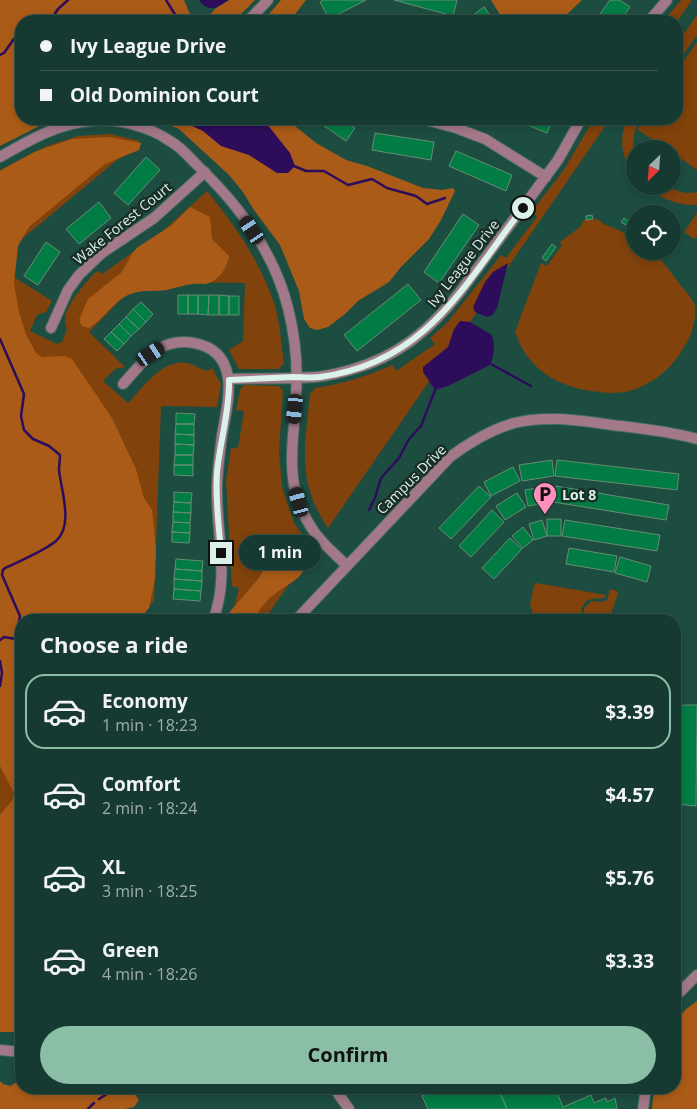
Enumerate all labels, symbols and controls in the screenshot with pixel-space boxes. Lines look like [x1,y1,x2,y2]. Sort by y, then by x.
text: Ivy League Drive [70,33,226,59]
text: Old Dominion Court [70,82,259,108]
north arrow [626,140,681,195]
map controls [626,140,681,260]
street label: Wake Forest Court [69,178,175,268]
route start [512,197,534,219]
button: locate [626,205,681,260]
car [237,213,266,247]
street label: Ivy League Drive [423,215,503,311]
car [134,339,167,369]
car [285,393,304,425]
street label: Campus Drive [372,440,450,518]
parking icon: Lot 8 [532,481,558,515]
place label: Lot 8 [562,485,596,504]
car [287,486,310,518]
callout: 1 min [238,536,321,570]
text: 1 min [258,541,302,563]
route end [210,542,232,564]
text: Choose a ride [40,629,188,659]
text: Economy [102,688,188,714]
icon: car [42,689,87,734]
text: $3.39 [605,699,654,725]
text: 1 min · 18:23 [102,714,197,736]
text: Comfort [102,771,181,797]
icon: car [42,772,87,817]
text: $4.57 [605,782,654,808]
text: 2 min · 18:24 [102,797,197,819]
text: XL [102,854,125,880]
icon: car [42,855,87,900]
text: $5.76 [605,865,654,891]
text: 3 min · 18:25 [102,880,197,902]
text: Green [102,937,159,963]
icon: car [42,938,87,983]
text: $3.33 [605,948,654,974]
text: 4 min · 18:26 [102,963,197,985]
button: Confirm [40,1026,656,1084]

